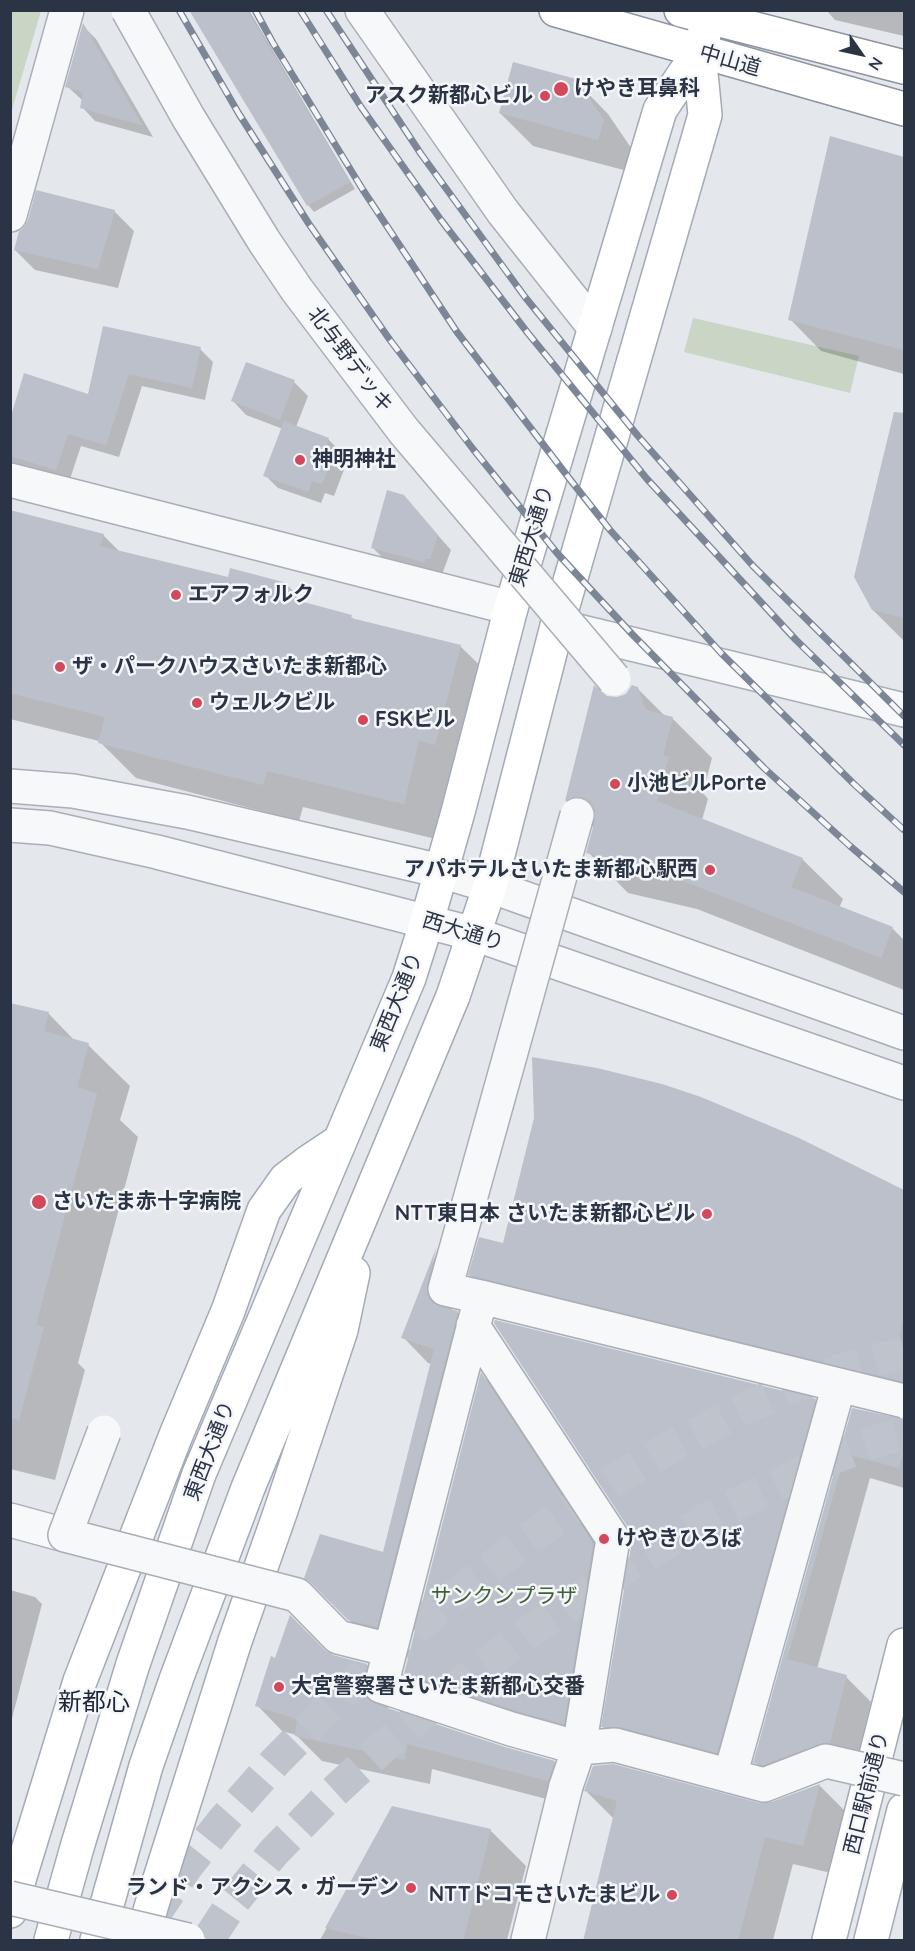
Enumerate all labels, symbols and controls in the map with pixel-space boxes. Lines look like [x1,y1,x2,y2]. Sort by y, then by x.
north arrow [831,24,891,84]
street label: 中山道 [696,40,764,82]
text: N [864,54,888,75]
place label: けやき耳鼻科 [574,76,700,102]
marker: けやき耳鼻科 [552,80,570,98]
place label: アスク新都心ビル [365,83,533,109]
marker: アスク新都心ビル [538,89,552,103]
street label: 北与野デッキ [302,302,398,418]
place label: 神明神社 [312,447,396,473]
marker: 神明神社 [293,453,307,467]
street label: 東西大通り [505,482,559,590]
place label: エアフォルク [188,582,314,608]
marker: エアフォルク [169,588,183,602]
place label: ザ・パークハウスさいたま新都心 [72,654,387,680]
marker: ザ・パークハウスさいたま新都心 [53,660,67,674]
place label: ウェルクビル [209,690,335,716]
marker: ウェルクビル [190,696,204,710]
place label: FSKビル [375,707,455,733]
marker: FSKビル [356,713,370,727]
place label: 小池ビルPorte [627,771,767,797]
marker: 小池ビルPorte [608,777,622,791]
place label: アパホテルさいたま新都心駅西 [404,857,698,883]
marker: アパホテルさいたま新都心駅西 [703,863,717,877]
street label: 西大通り [419,908,507,956]
street label: 東西大通り [366,949,428,1055]
place label: さいたま赤十字病院 [52,1189,241,1215]
marker: さいたま赤十字病院 [30,1193,48,1211]
place label: NTT東日本 さいたま新都心ビル [395,1201,695,1227]
marker: NTT東日本 さいたま新都心ビル [700,1207,714,1221]
street label: 東西大通り [179,1397,241,1505]
place label: けやきひろば [616,1526,742,1552]
marker: けやきひろば [597,1532,611,1546]
park label: サンクンプラザ [431,1584,577,1610]
place label: 大宮警察署さいたま新都心交番 [291,1674,585,1700]
marker: 大宮警察署さいたま新都心交番 [272,1680,286,1694]
district label: 新都心 [58,1689,130,1717]
street label: 西口駅前通り [840,1729,894,1857]
place label: ランド・アクシス・ガーデン [126,1875,399,1901]
marker: ランド・アクシス・ガーデン [404,1881,418,1895]
place label: NTTドコモさいたまビル [429,1882,660,1908]
marker: NTTドコモさいたまビル [665,1888,679,1902]

